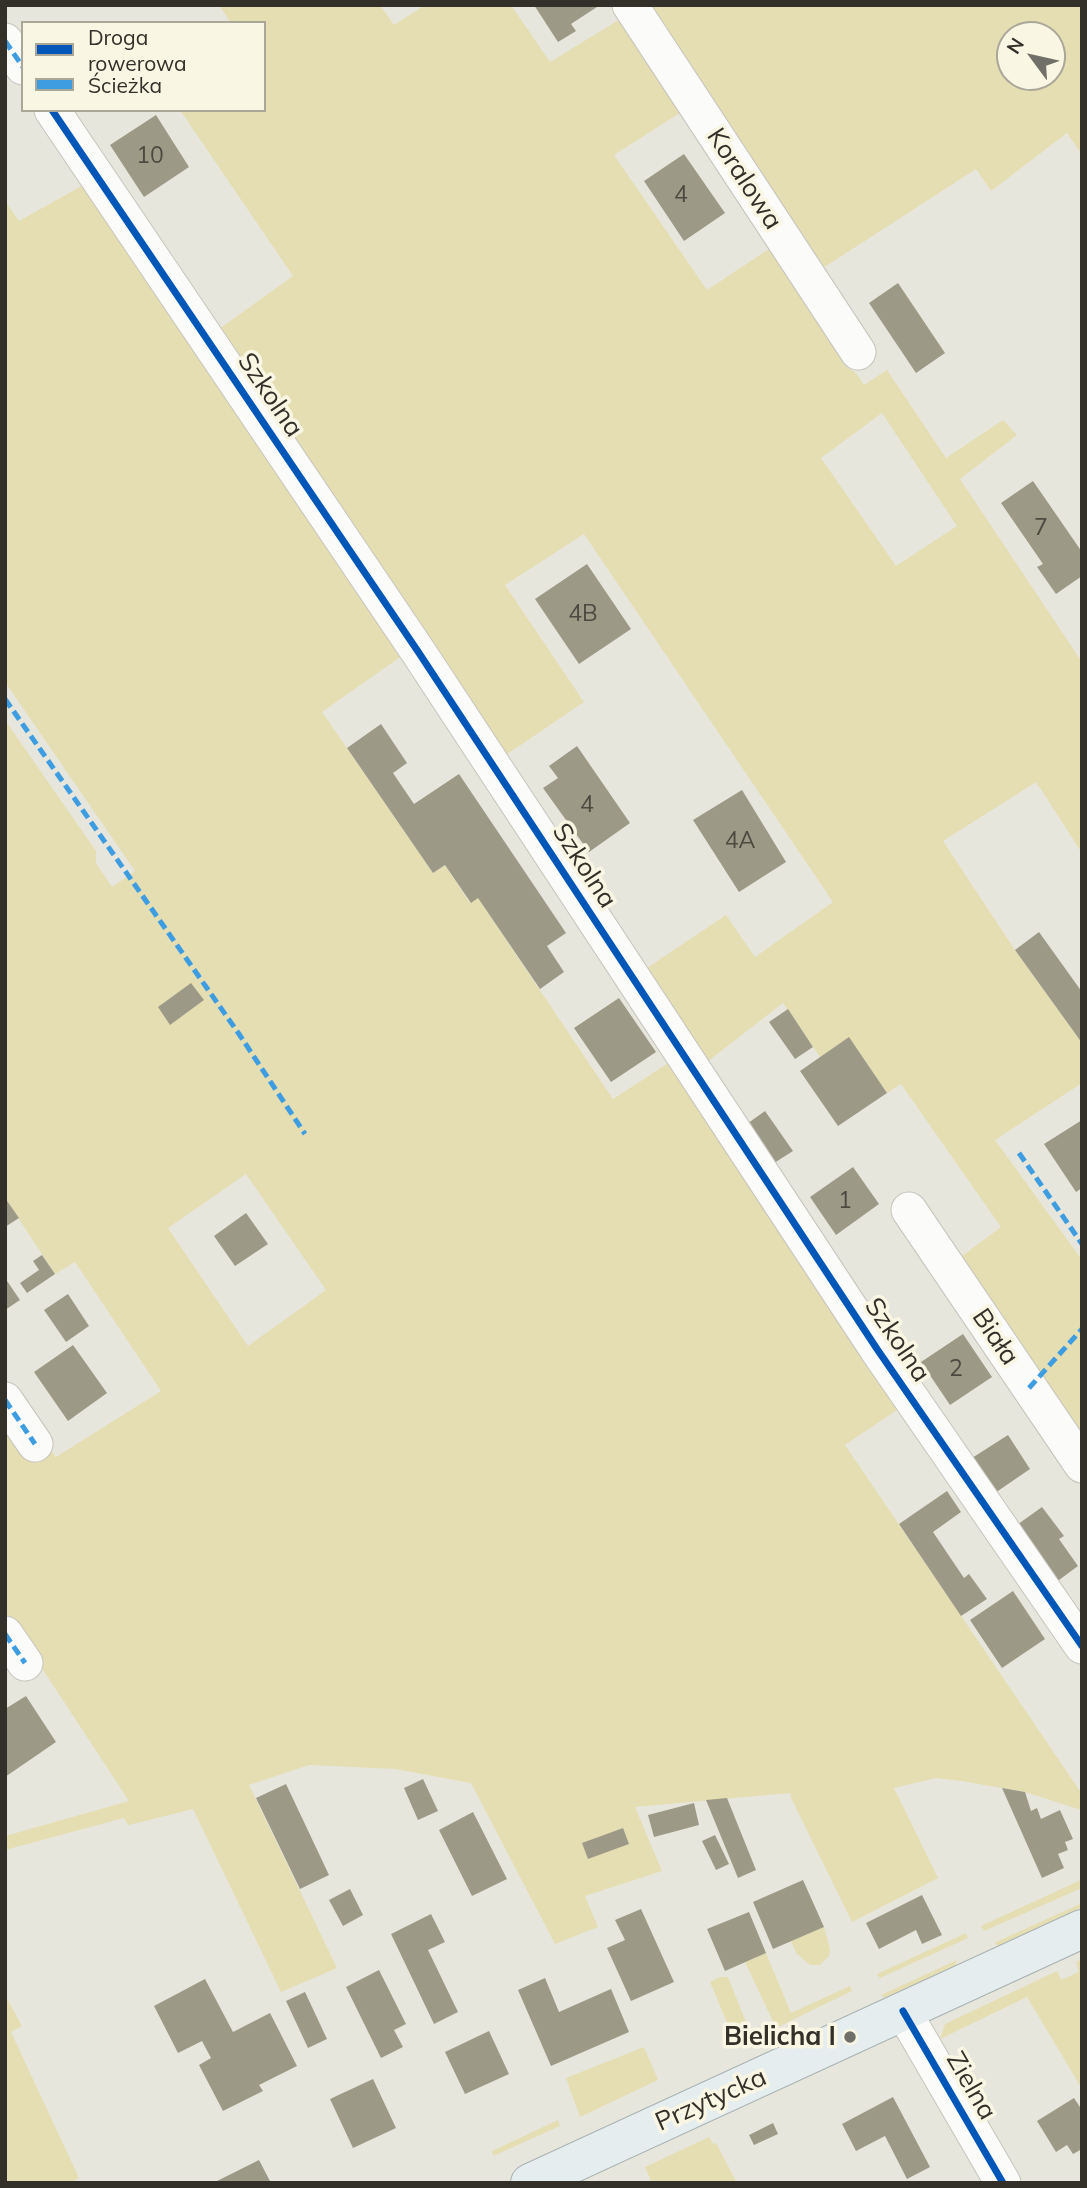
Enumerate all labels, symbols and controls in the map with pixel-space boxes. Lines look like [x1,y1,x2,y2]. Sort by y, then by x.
legend [21,21,266,112]
north arrow [996,21,1066,91]
text: Droga rowerowa [88,24,187,76]
text: N [1001,33,1029,58]
text: Ścieżka [88,72,162,98]
street label: Koralowa [700,122,788,236]
house number: 10 [136,142,164,170]
house number: 4 [674,181,688,209]
street label: Szkolna [231,347,309,443]
house number: 7 [1034,514,1048,542]
house number: 4B [568,600,598,628]
house number: 4 [580,791,594,819]
street label: Szkolna [545,818,623,914]
house number: 4A [725,827,755,855]
house number: 1 [838,1187,852,1215]
street label: Szkolna [858,1292,936,1388]
street label: Biała [965,1303,1025,1371]
house number: 2 [949,1355,963,1383]
place label: Bielicha I [724,2021,836,2053]
marker: Bielicha I [842,2029,858,2045]
street label: Zielna [939,2047,1003,2125]
street label: Przytycka [651,2062,771,2138]

